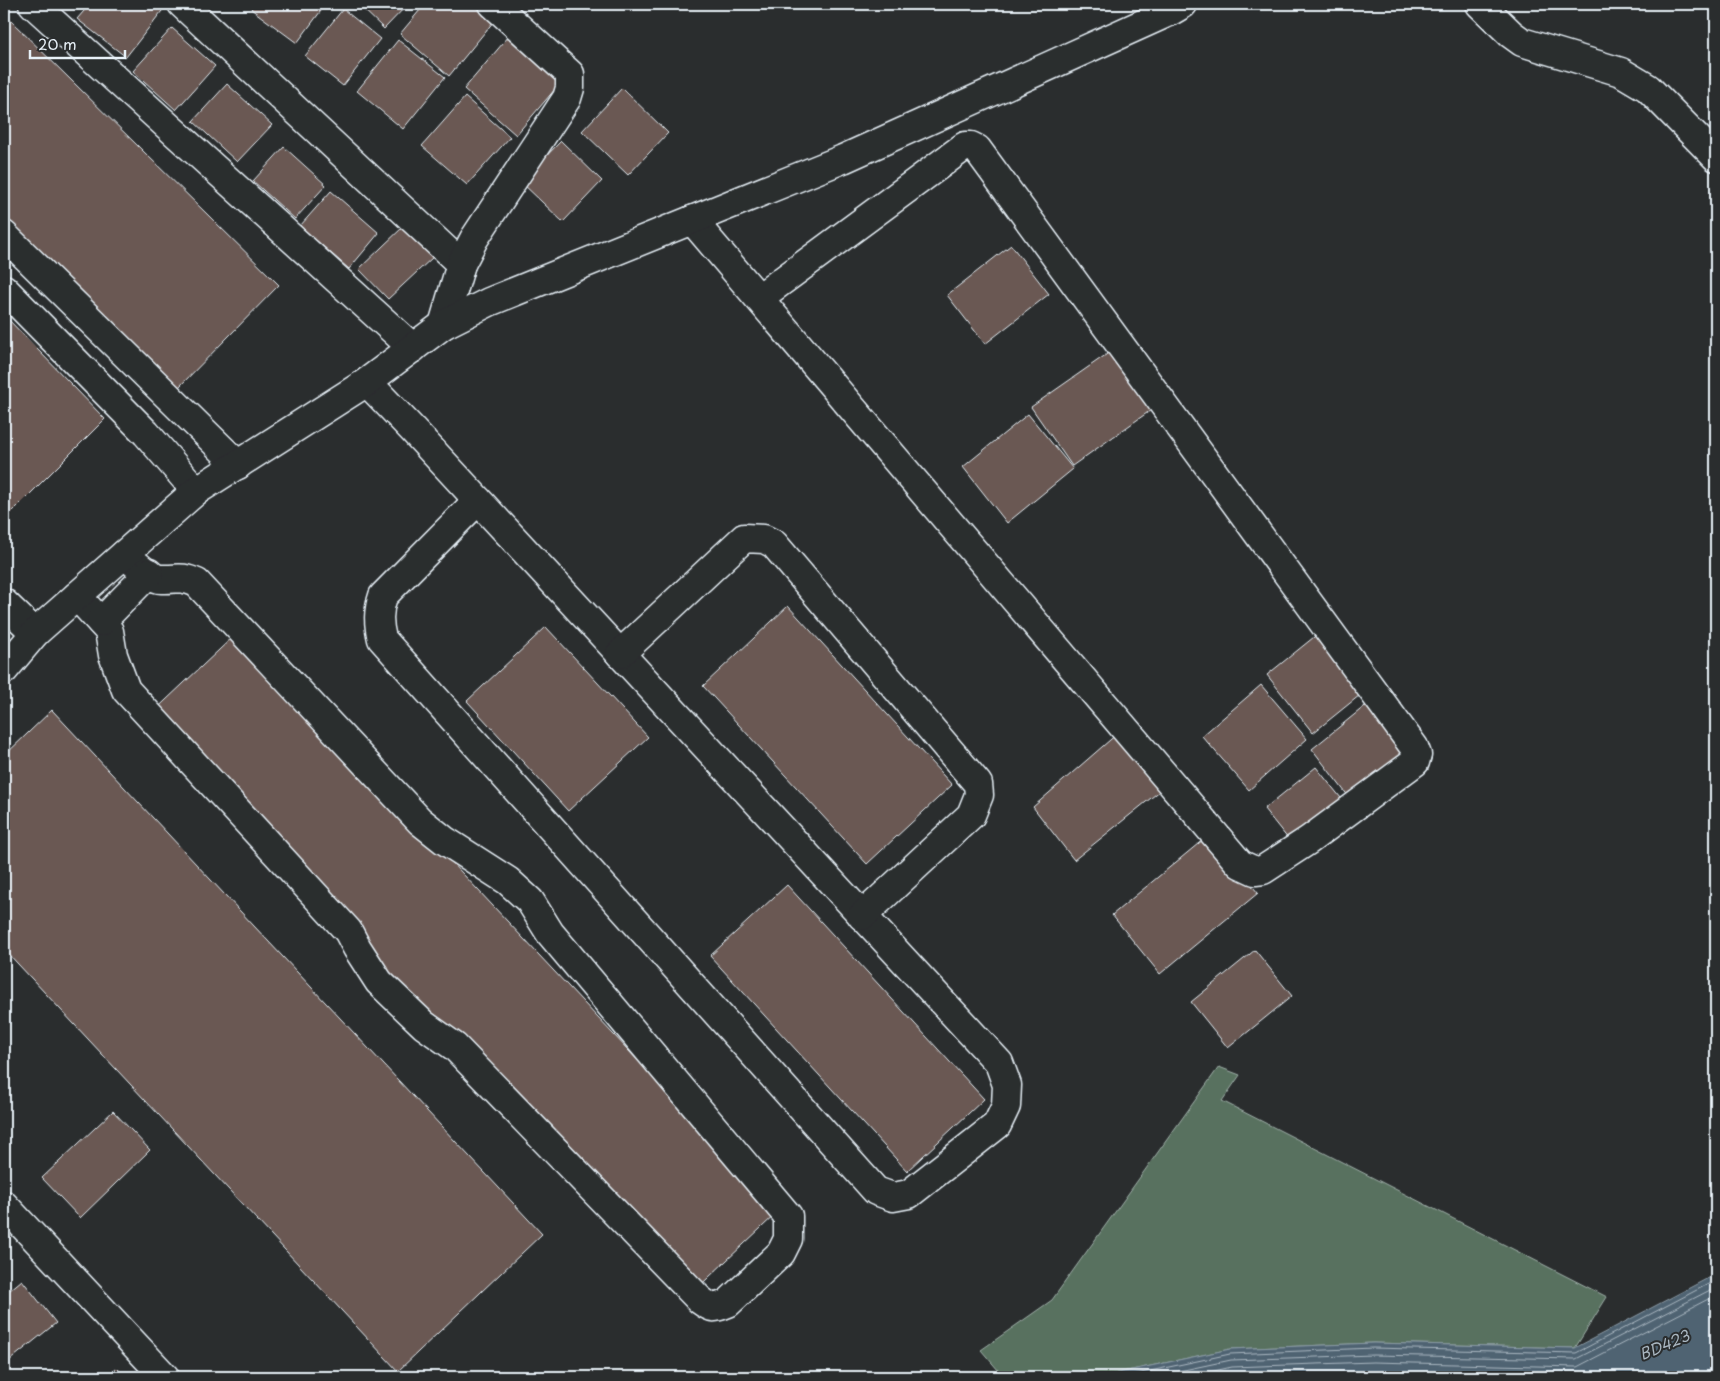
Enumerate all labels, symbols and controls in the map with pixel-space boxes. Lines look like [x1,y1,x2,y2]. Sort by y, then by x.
scale bar [30,28,125,60]
text: 20 m [38,32,77,55]
water label: BD423 [1635,1323,1693,1365]

